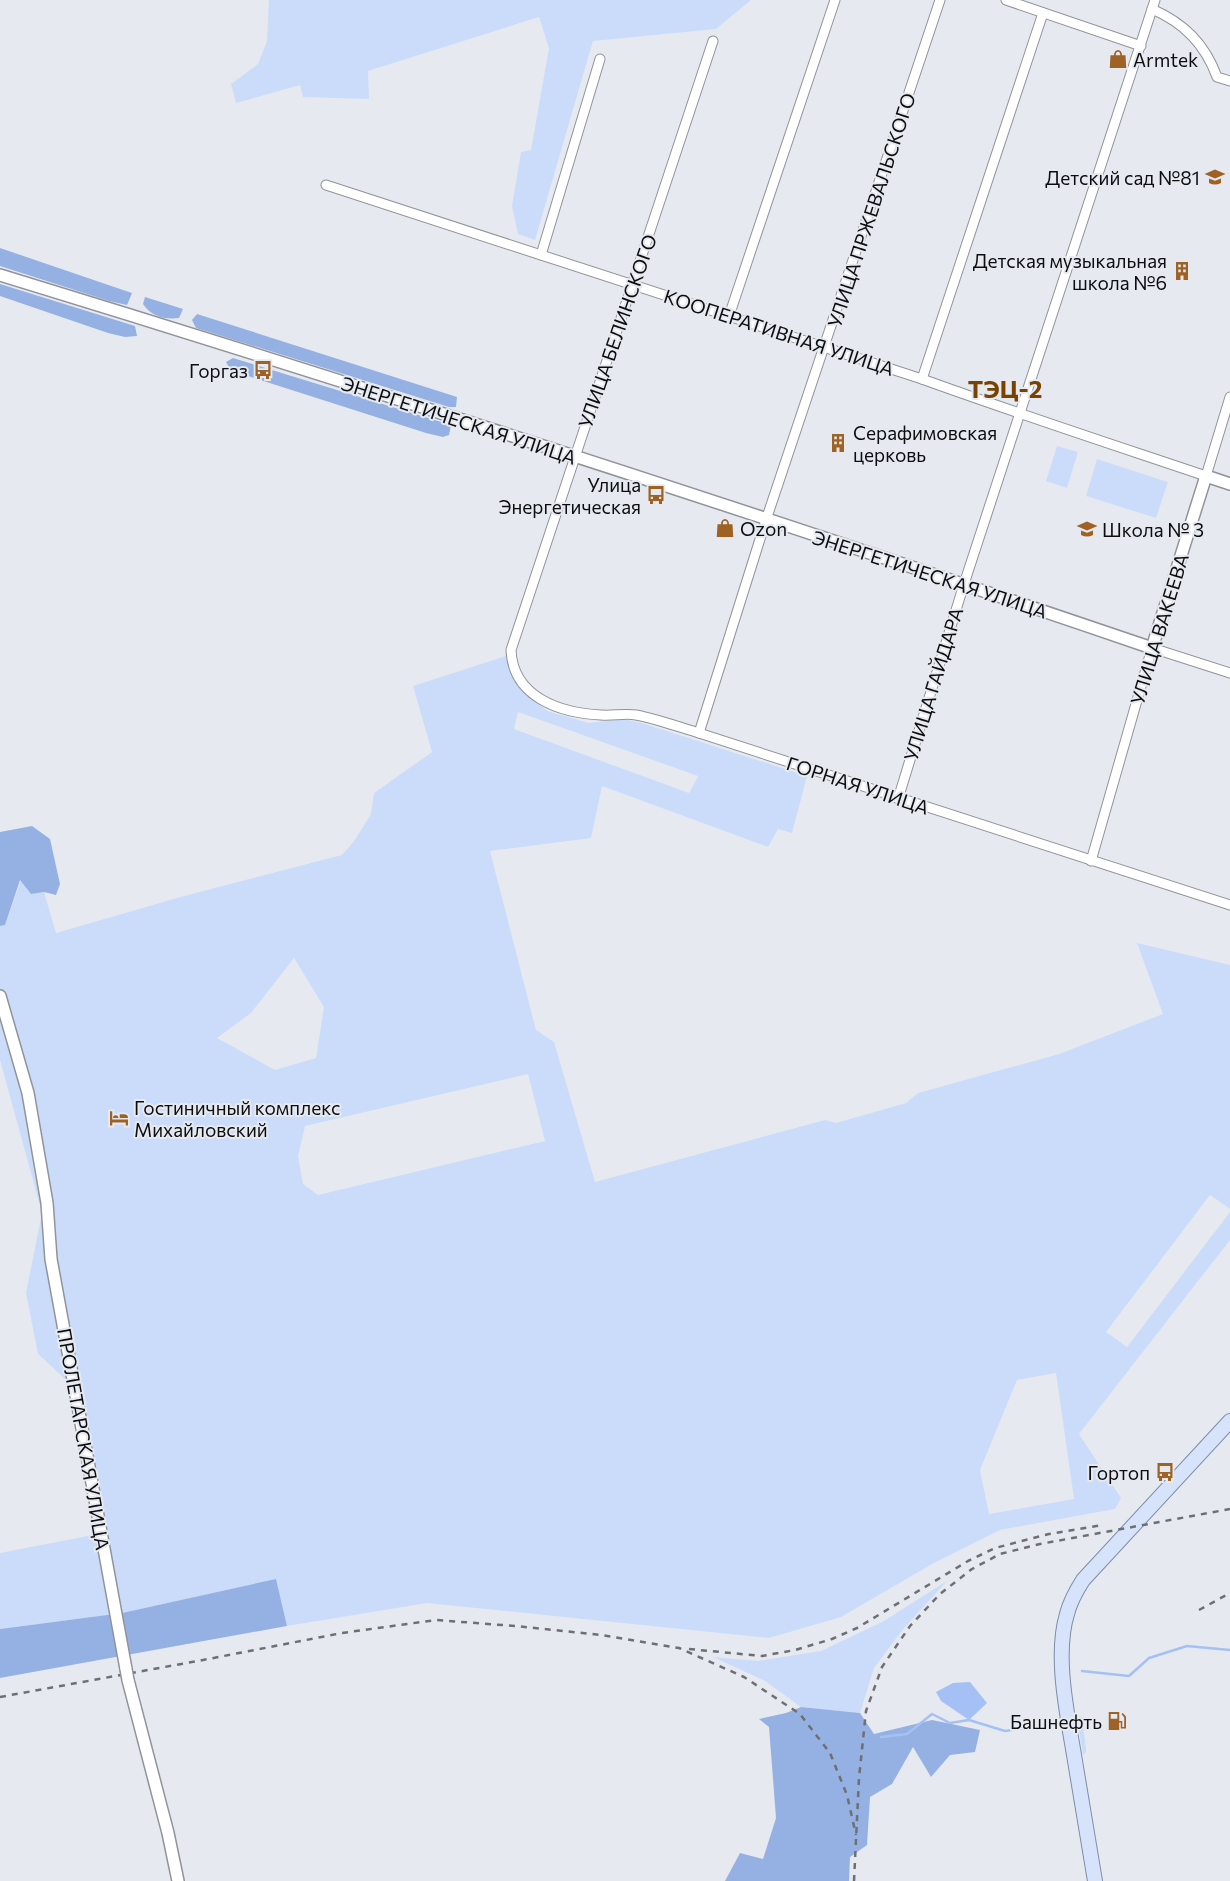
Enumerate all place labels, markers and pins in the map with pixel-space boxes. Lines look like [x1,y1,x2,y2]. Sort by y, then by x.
shop icon: Armtek [1107,48,1129,70]
place label: Armtek [1133,48,1198,71]
place label: Детский сад №81 [1045,166,1200,189]
school or university icon: Детский сад №81 [1204,166,1226,188]
place label: Детская музыкальная школа №6 [973,249,1167,294]
building icon: Детская музыкальная школа №6 [1171,260,1193,282]
place label: Горгаз [189,359,248,382]
bus stop icon: Горгаз [252,359,274,381]
place label: Серафимовская церковь [853,421,997,466]
building icon: Серафимовская церковь [827,432,849,454]
place label: Улица Энергетическая [498,473,641,518]
bus stop icon: Улица Энергетическая [645,484,667,506]
shop icon: Ozon [714,517,736,539]
place label: Ozon [740,517,787,540]
school or university icon: Школа № 3 [1076,518,1098,540]
place label: Школа № 3 [1102,518,1204,541]
place label: Гостиничный комплекс Михайловский [134,1096,340,1141]
hotel icon: Гостиничный комплекс Михайловский [108,1107,130,1129]
place label: Гортоп [1087,1461,1150,1484]
bus stop icon: Гортоп [1154,1461,1176,1483]
place label: Башнефть [1010,1710,1102,1733]
fuel station icon: Башнефть [1106,1710,1128,1732]

